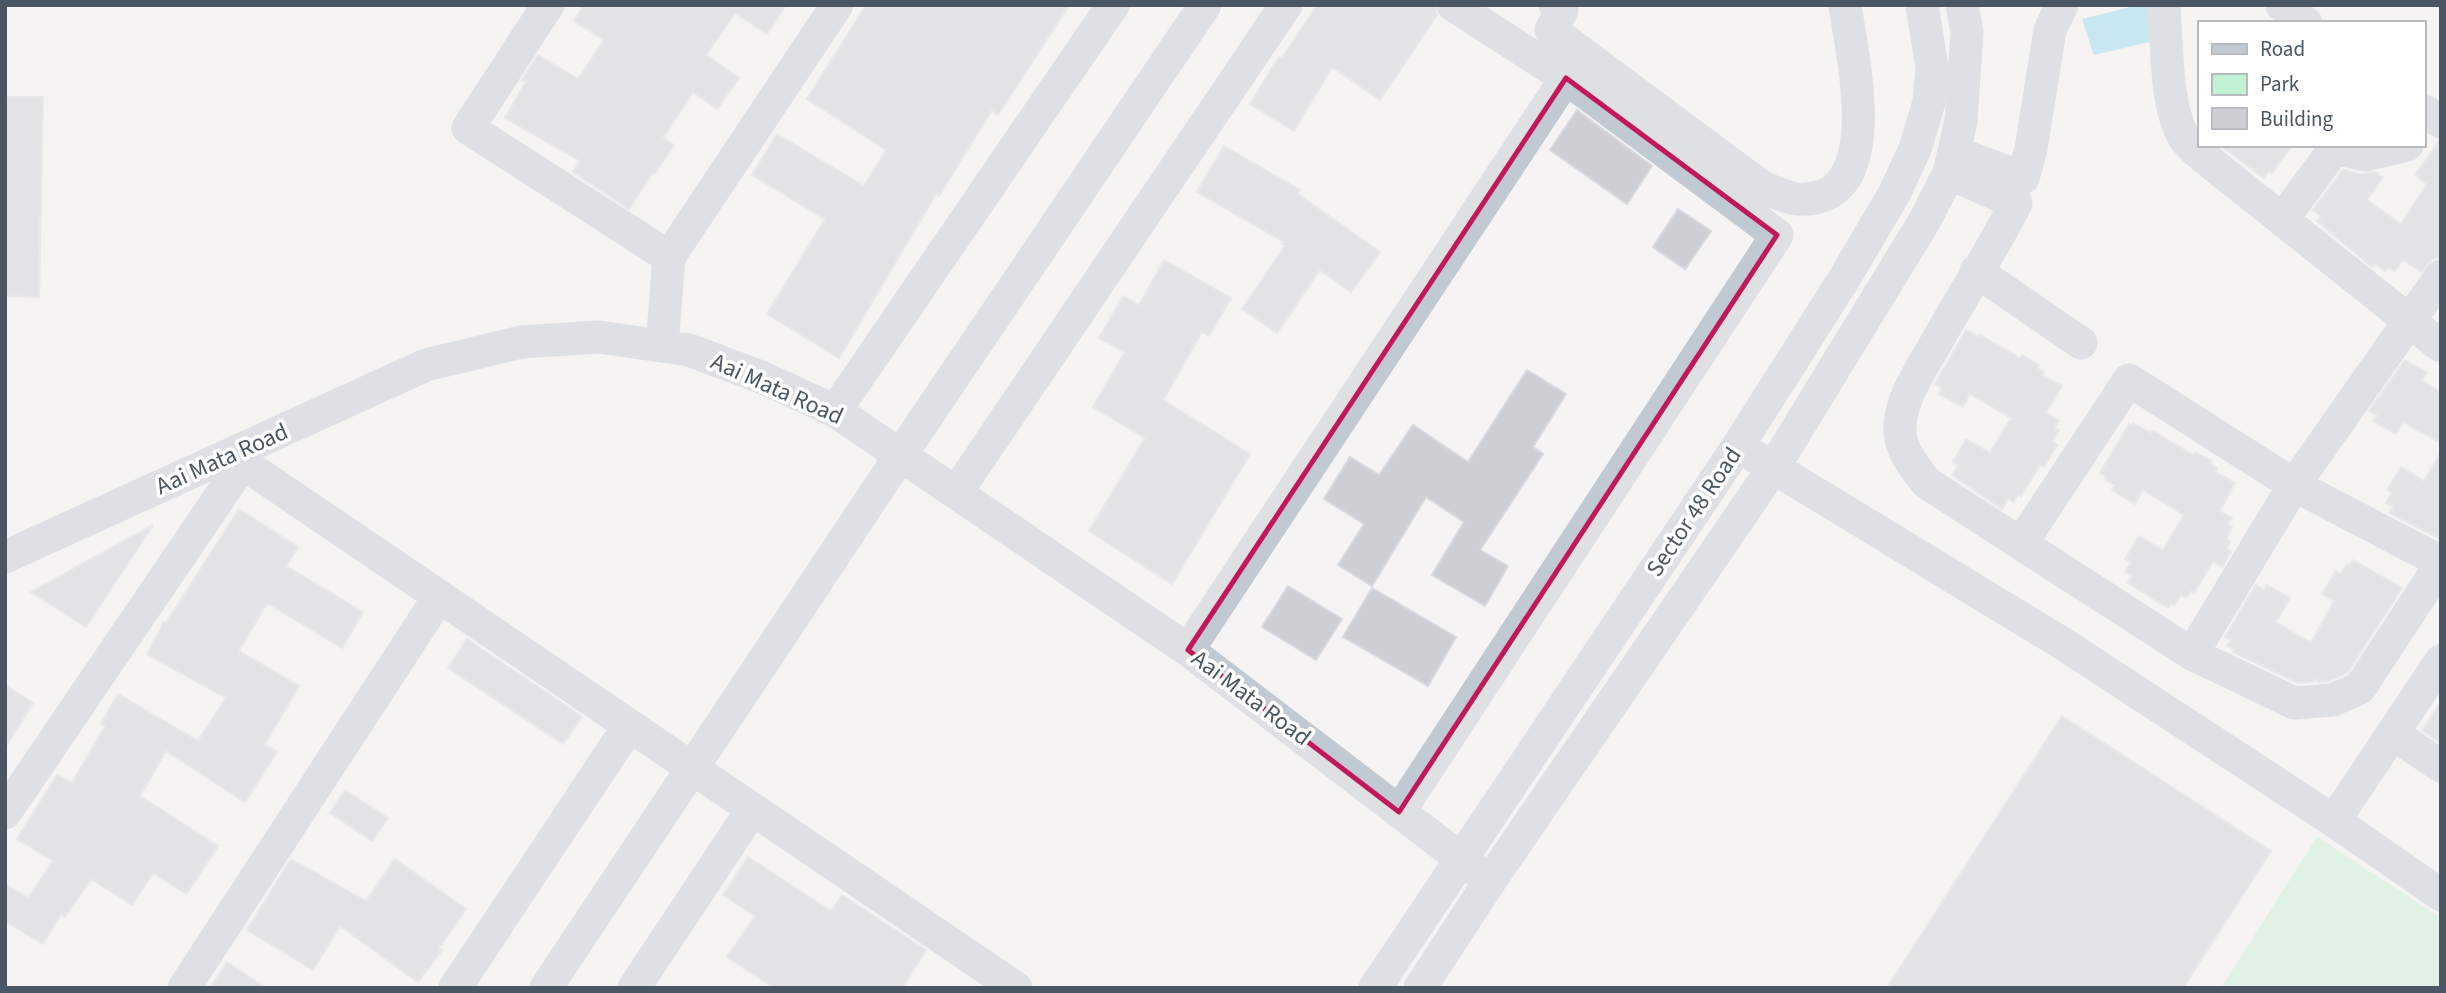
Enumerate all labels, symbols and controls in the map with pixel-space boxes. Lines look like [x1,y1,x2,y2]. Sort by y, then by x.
legend [2198,21,2425,147]
text: Road [2260,34,2305,64]
text: Park [2260,69,2300,99]
text: Building [2260,104,2334,134]
street label: Aai Mata Road [705,344,849,434]
street label: Aai Mata Road [150,414,294,504]
street label: Sector 48 Road [1638,440,1750,584]
street label: Aai Mata Road [1184,641,1318,755]

